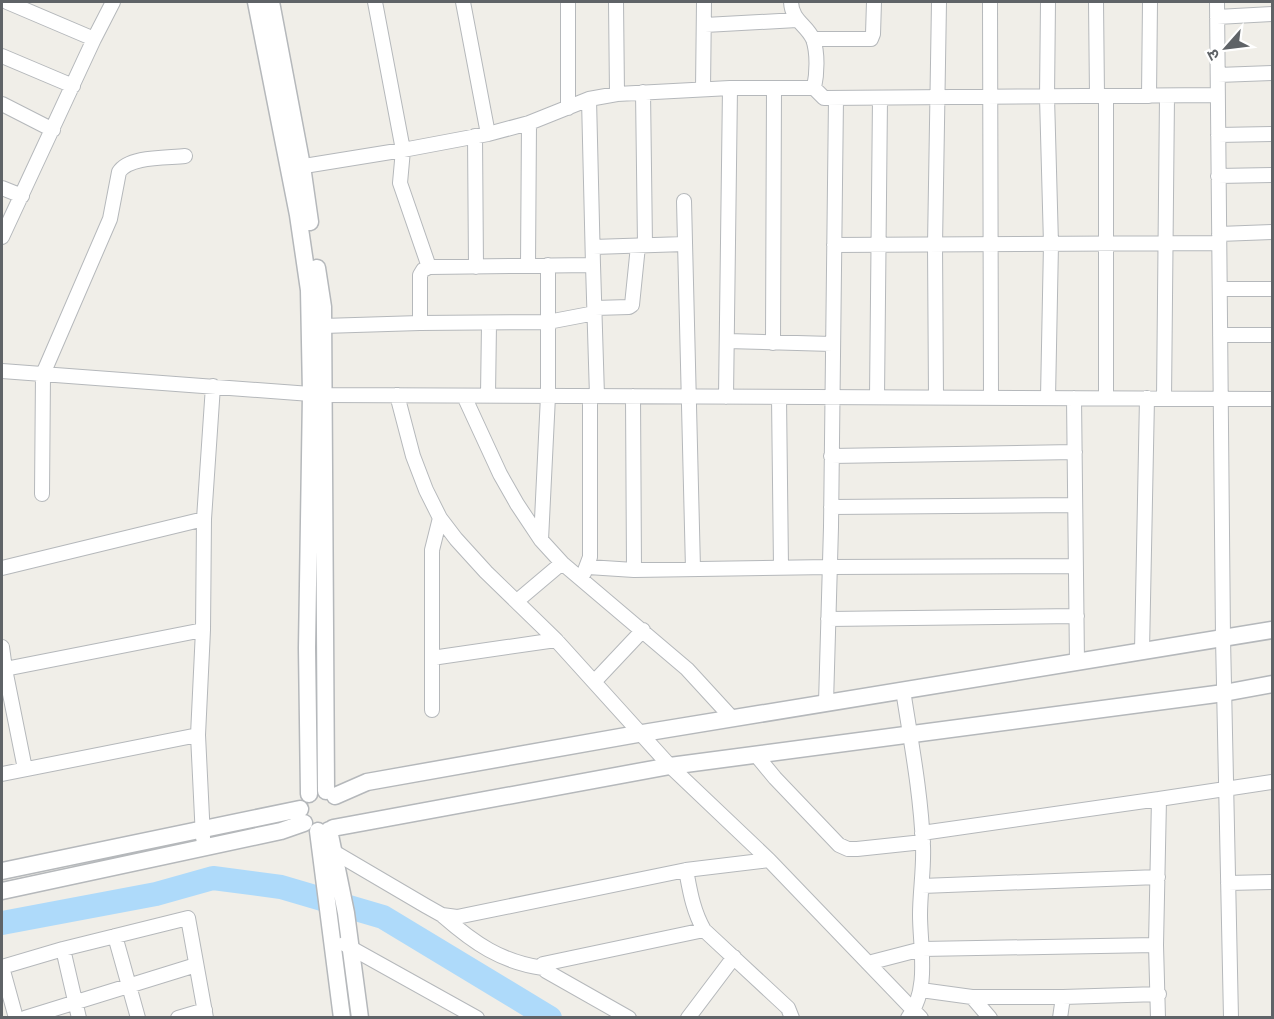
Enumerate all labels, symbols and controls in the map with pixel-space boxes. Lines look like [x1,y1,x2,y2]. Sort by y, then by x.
north arrow [1196,18,1256,78]
text: उ [1201,45,1225,64]

